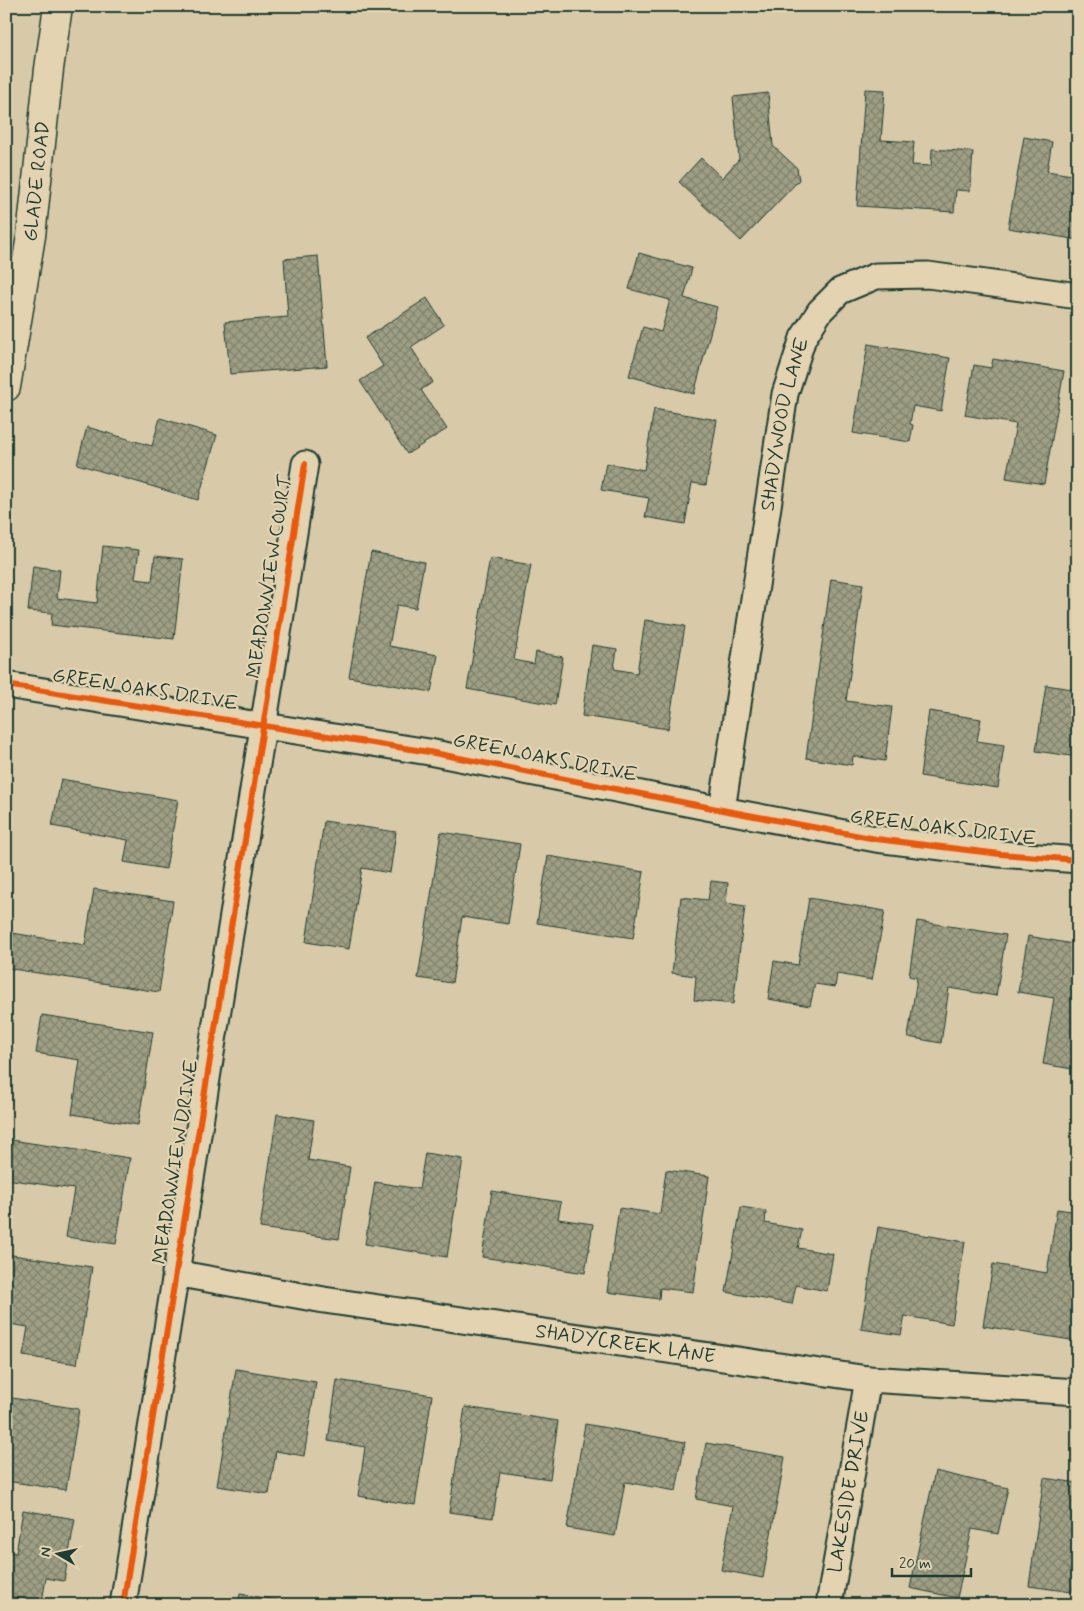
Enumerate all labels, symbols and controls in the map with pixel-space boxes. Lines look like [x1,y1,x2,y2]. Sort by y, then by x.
street label: GLADE ROAD [17,120,57,243]
street label: SHADYWOOD LANE [754,334,816,513]
street label: MEADOWVIEW COURT [241,472,300,681]
street label: GREEN OAKS DRIVE [50,662,240,718]
street label: GREEN OAKS DRIVE [450,727,640,789]
street label: GREEN OAKS DRIVE [848,803,1038,853]
street label: MEADOWVIEW DRIVE [146,1058,206,1266]
street label: SHADYCREEK LANE [534,1317,717,1370]
street label: LAKESIDE DRIVE [821,1409,876,1575]
north arrow [32,1528,82,1578]
text: N [37,1546,56,1558]
scale bar [892,1546,970,1578]
text: 20 m [899,1554,931,1574]

